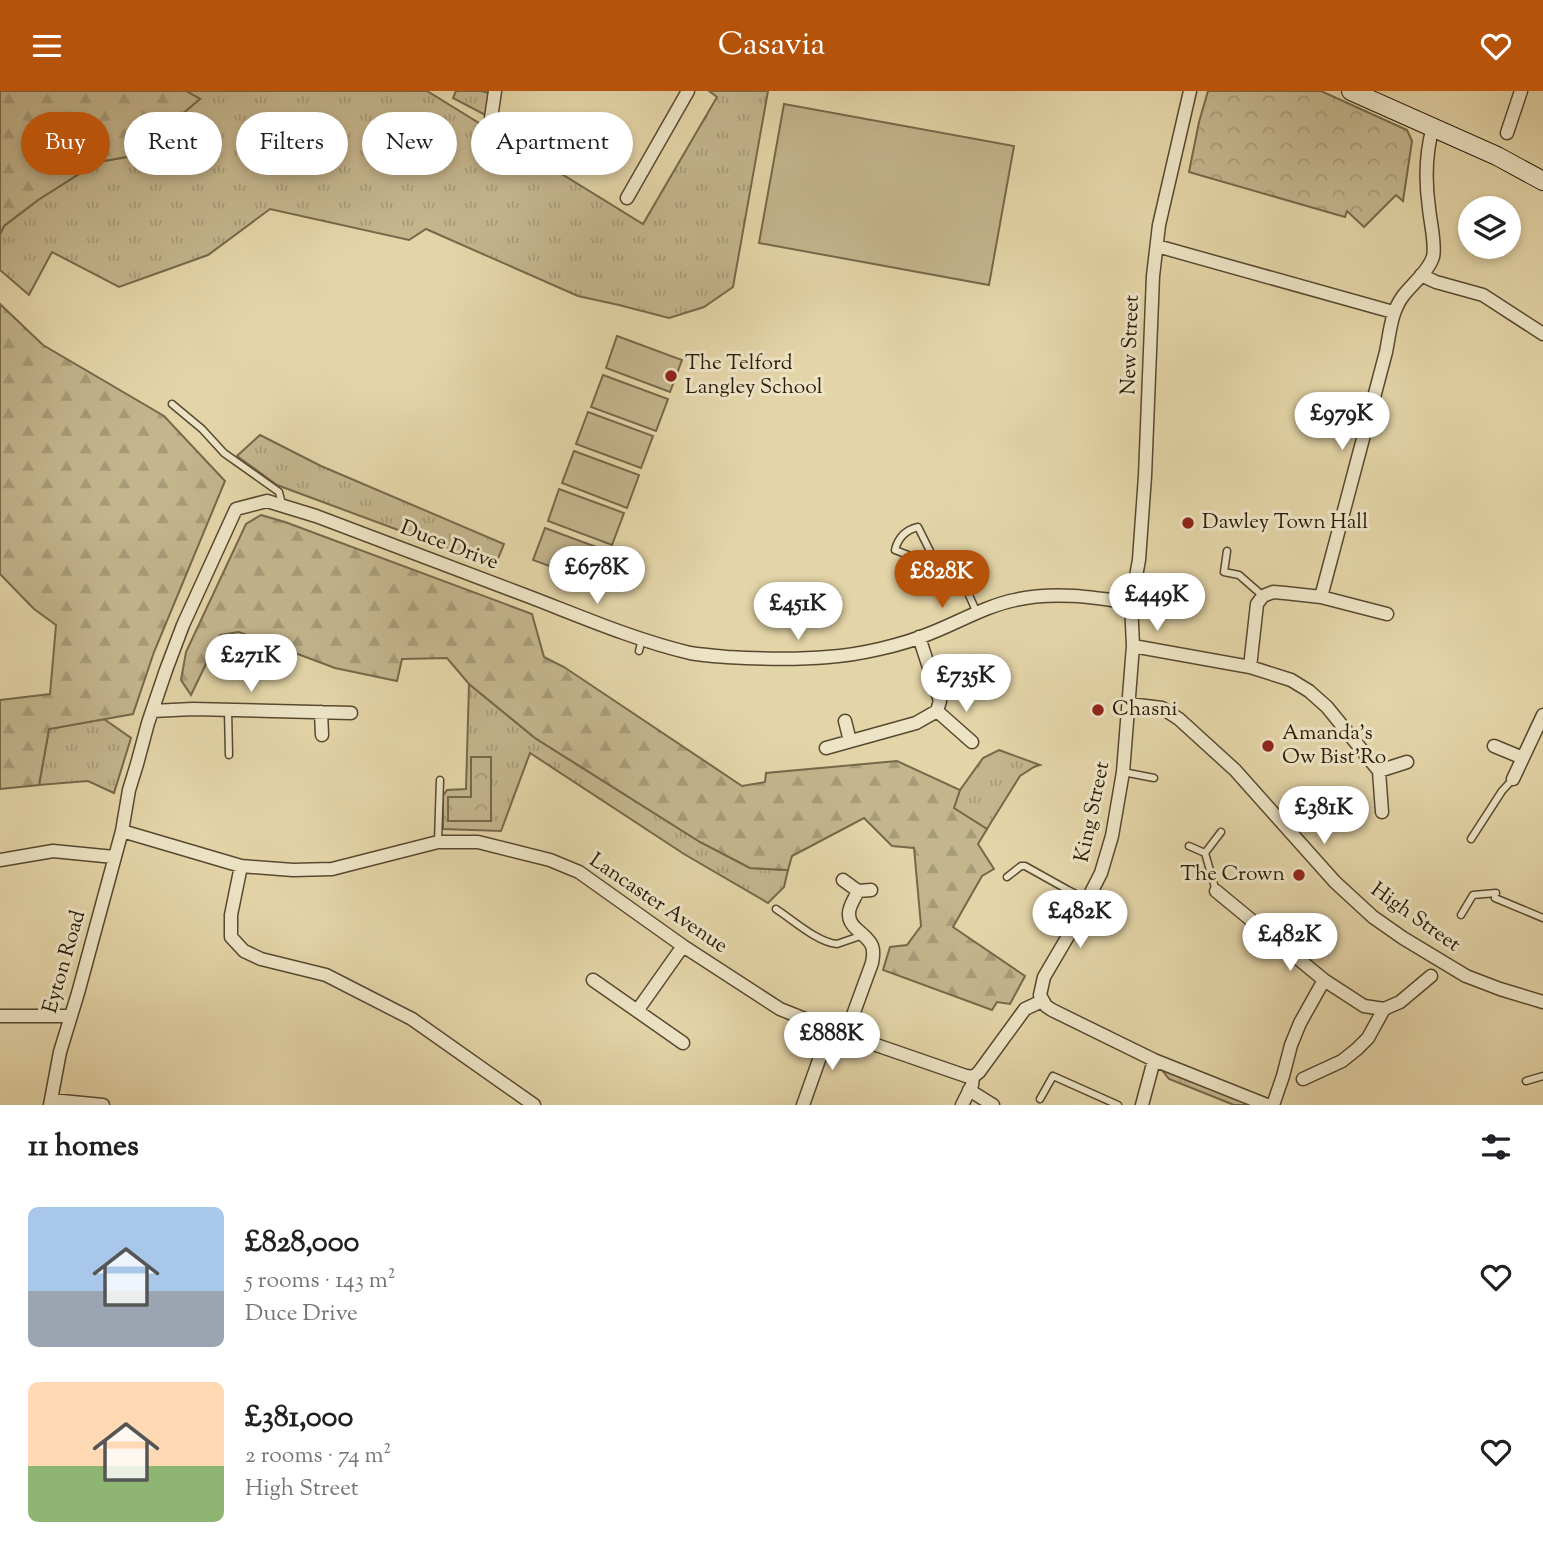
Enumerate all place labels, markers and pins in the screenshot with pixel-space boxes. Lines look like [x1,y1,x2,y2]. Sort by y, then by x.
place label: The Telford Langley School [685,349,823,403]
marker: The Telford Langley School [663,368,679,384]
pin: £979K [1293,393,1391,452]
place label: Dawley Town Hall [1202,508,1368,538]
marker: Dawley Town Hall [1180,515,1196,531]
pin: £678K [548,547,646,606]
pin: £828K [893,551,991,610]
pin: £449K [1108,573,1206,633]
pin: £451K [749,582,847,642]
pin: £271K [202,635,300,694]
pin: £735K [917,655,1015,714]
place label: Chasni [1112,695,1178,725]
marker: Chasni [1090,702,1106,718]
place label: Amanda's Ow Bist'Ro [1282,719,1386,773]
marker: Amanda's Ow Bist'Ro [1260,738,1276,754]
pin: £381K [1275,787,1373,846]
place label: The Crown [1180,860,1285,890]
marker: The Crown [1291,867,1307,883]
pin: £482K [1031,891,1129,950]
pin: £482K [1241,913,1339,973]
pin: £888K [783,1013,881,1072]

